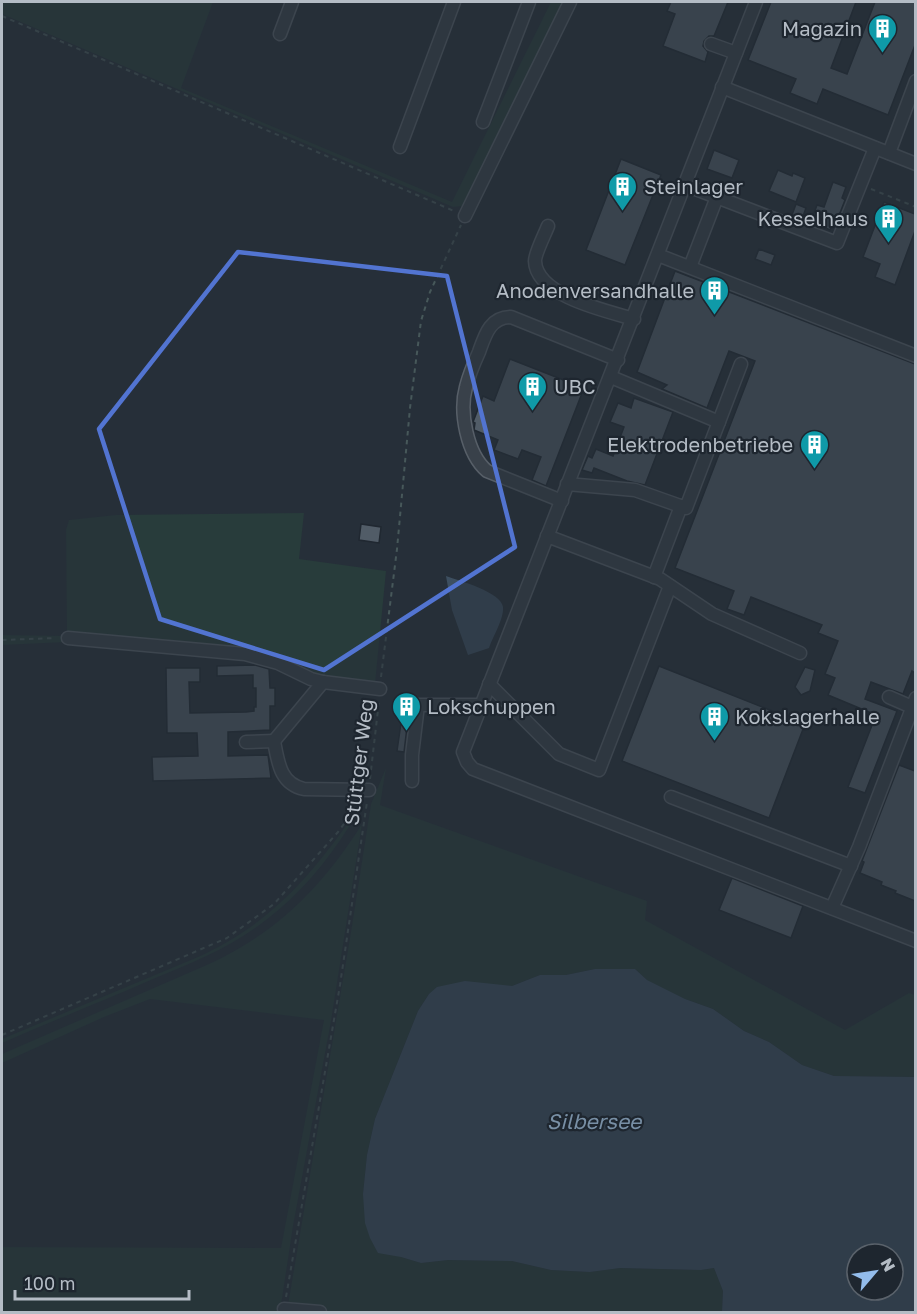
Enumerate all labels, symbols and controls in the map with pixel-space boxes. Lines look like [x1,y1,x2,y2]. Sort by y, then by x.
building icon: Magazin [867,12,899,54]
place label: Magazin [782,16,862,40]
building icon: Steinlager [607,170,639,212]
place label: Steinlager [644,174,743,198]
building icon: Kesselhaus [873,202,905,244]
place label: Kesselhaus [758,206,868,230]
building icon: Anodenversandhalle [699,274,731,316]
place label: Anodenversandhalle [496,278,694,302]
building icon: UBC [517,370,549,412]
place label: UBC [554,374,596,398]
building icon: Elektrodenbetriebe [798,428,830,470]
place label: Elektrodenbetriebe [607,432,793,456]
building icon: Lokschuppen [390,690,422,732]
place label: Lokschuppen [427,694,556,718]
street label: Stüttger Weg [338,697,378,827]
building icon: Kokslagerhalle [698,700,730,742]
place label: Kokslagerhalle [735,704,880,728]
water label: Silbersee [547,1108,643,1134]
north arrow [845,1242,905,1302]
text: N [876,1255,900,1275]
scale bar [15,1263,189,1301]
text: 100 m [24,1272,75,1294]

